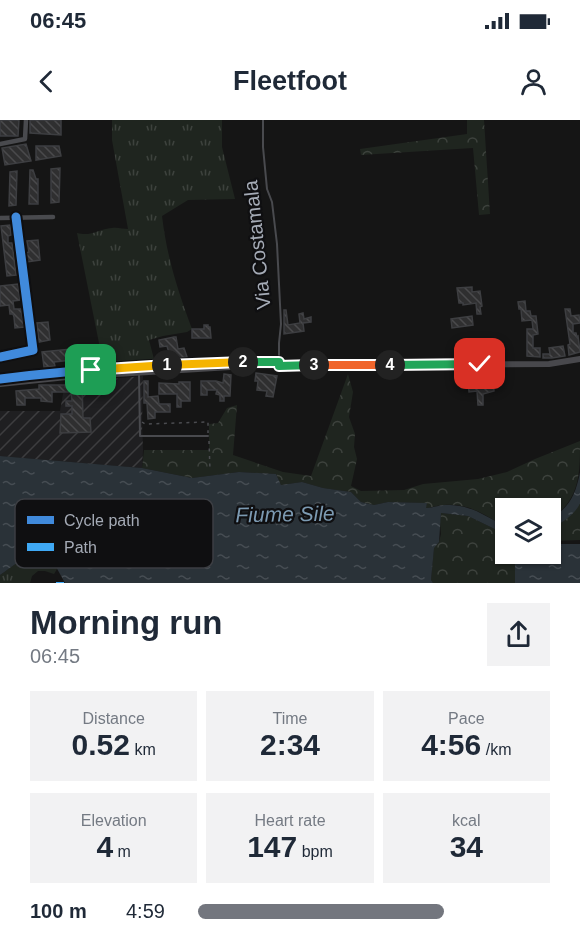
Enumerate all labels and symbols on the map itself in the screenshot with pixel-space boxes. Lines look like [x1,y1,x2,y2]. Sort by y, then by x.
street label: Via Costamala [239,178,275,311]
pin [454,338,505,389]
pin [65,344,116,395]
pin: 2 [228,347,258,377]
pin: 1 [152,350,182,380]
pin: 3 [299,350,329,380]
pin: 4 [375,350,405,380]
legend [15,499,213,568]
water label: Fiume Sile [235,502,335,526]
text: Cycle path [64,512,140,529]
text: Path [64,539,97,556]

